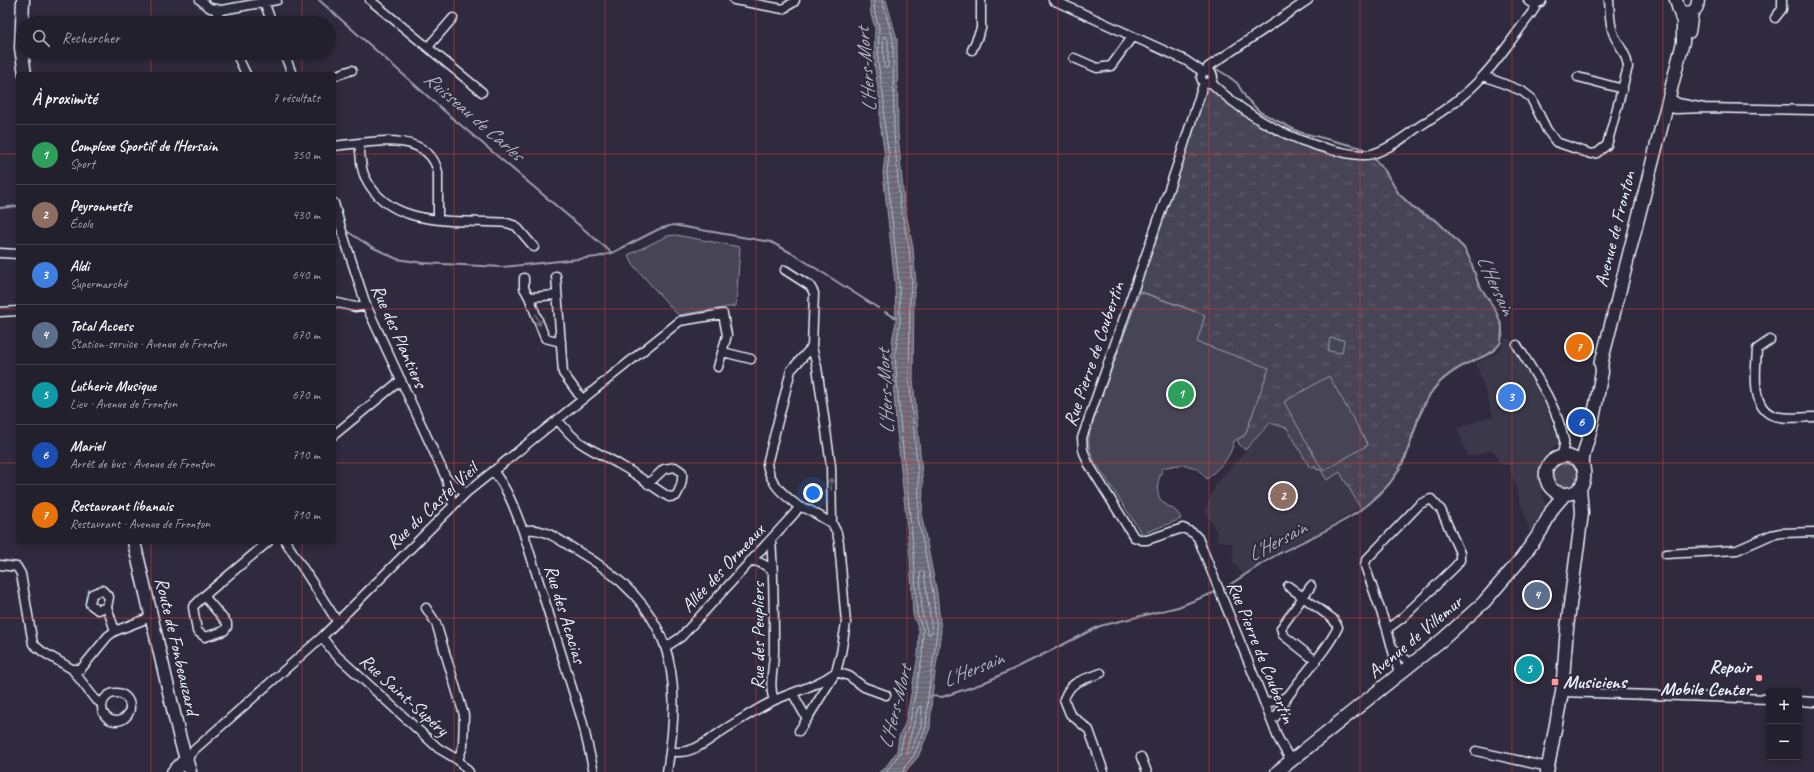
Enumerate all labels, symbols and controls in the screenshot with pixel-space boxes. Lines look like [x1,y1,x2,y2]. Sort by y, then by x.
search box [16,16,336,60]
water label: L'Hers-Mort [849,22,882,113]
icon: search [30,27,52,49]
text: Rechercher [62,29,120,48]
water label: Ruisseau de Carles [419,66,531,168]
text: À proximité [32,88,97,109]
text: 7 résultats [272,90,320,106]
text: Complexe Sportif de l'Hersain [70,137,218,156]
text: 1 [42,147,48,163]
text: 350 m [292,147,320,163]
text: Sport [70,156,95,172]
street label: Avenue de Fronton [1589,168,1641,289]
text: Peyronnette [70,197,131,216]
text: 2 [42,207,48,223]
text: 430 m [292,207,320,223]
text: École [70,216,93,232]
water label: L'Hersain [1471,251,1522,321]
text: Aldi [70,257,89,276]
text: 3 [42,267,48,283]
text: 640 m [292,267,320,283]
text: Supermarché [70,276,127,292]
street label: Rue Pierre de Coubertin [1058,278,1130,429]
street label: Rue des Plantiers [366,281,433,394]
one-way arrow [534,314,542,326]
text: Total Access [70,317,133,336]
text: 4 [42,327,48,343]
text: 670 m [292,327,320,343]
pin: 7 [1566,332,1592,362]
text: Station-service · Avenue de Fronton [70,336,227,352]
water label: L'Hers-Mort [870,345,900,435]
text: Lutherie Musique [70,377,156,396]
pin: 1 [1168,379,1194,409]
pin: 3 [1498,382,1524,412]
text: 5 [42,387,48,403]
text: 670 m [292,387,320,403]
text: Lieu · Avenue de Fronton [70,396,177,412]
pin: 6 [1568,407,1594,437]
text: Mariel [70,437,104,456]
text: 6 [42,447,48,463]
text: 710 m [292,447,320,463]
street label: Rue du Castel Vieil [381,455,486,554]
text: Arrêt de bus · Avenue de Fronton [70,456,215,472]
one-way arrow [828,478,835,491]
pin: 2 [1270,481,1296,511]
your location [803,483,823,503]
text: Restaurant libanais [70,497,173,516]
text: 7 [42,507,48,523]
text: 710 m [292,507,320,523]
water label: L'Hersain [1243,514,1313,567]
text: Restaurant · Avenue de Fronton [70,516,210,532]
street label: Allée des Ormeaux [676,518,771,617]
street label: Rue des Acacias [539,562,592,668]
street label: Route de Fonbeauzard [150,575,205,721]
street label: Rue Pierre de Coubertin [1222,577,1301,727]
pin: 4 [1524,580,1550,610]
street label: Rue des Peupliers [746,581,770,690]
street label: Avenue de Villemur [1363,589,1469,684]
water label: L'Hersain [939,645,1009,692]
street label: Rue Saint-Supéry [354,649,455,742]
pin: 5 [1516,654,1542,684]
place label: Repair Mobile Center [1660,655,1753,701]
water label: L'Hers-Mort [873,659,918,751]
place label: Musiciens [1563,670,1629,694]
marker: Repair Mobile Center [1754,673,1764,683]
marker: Musiciens [1550,677,1560,687]
map controls [1766,688,1802,760]
button: + [1766,688,1802,724]
button: − [1766,724,1802,760]

